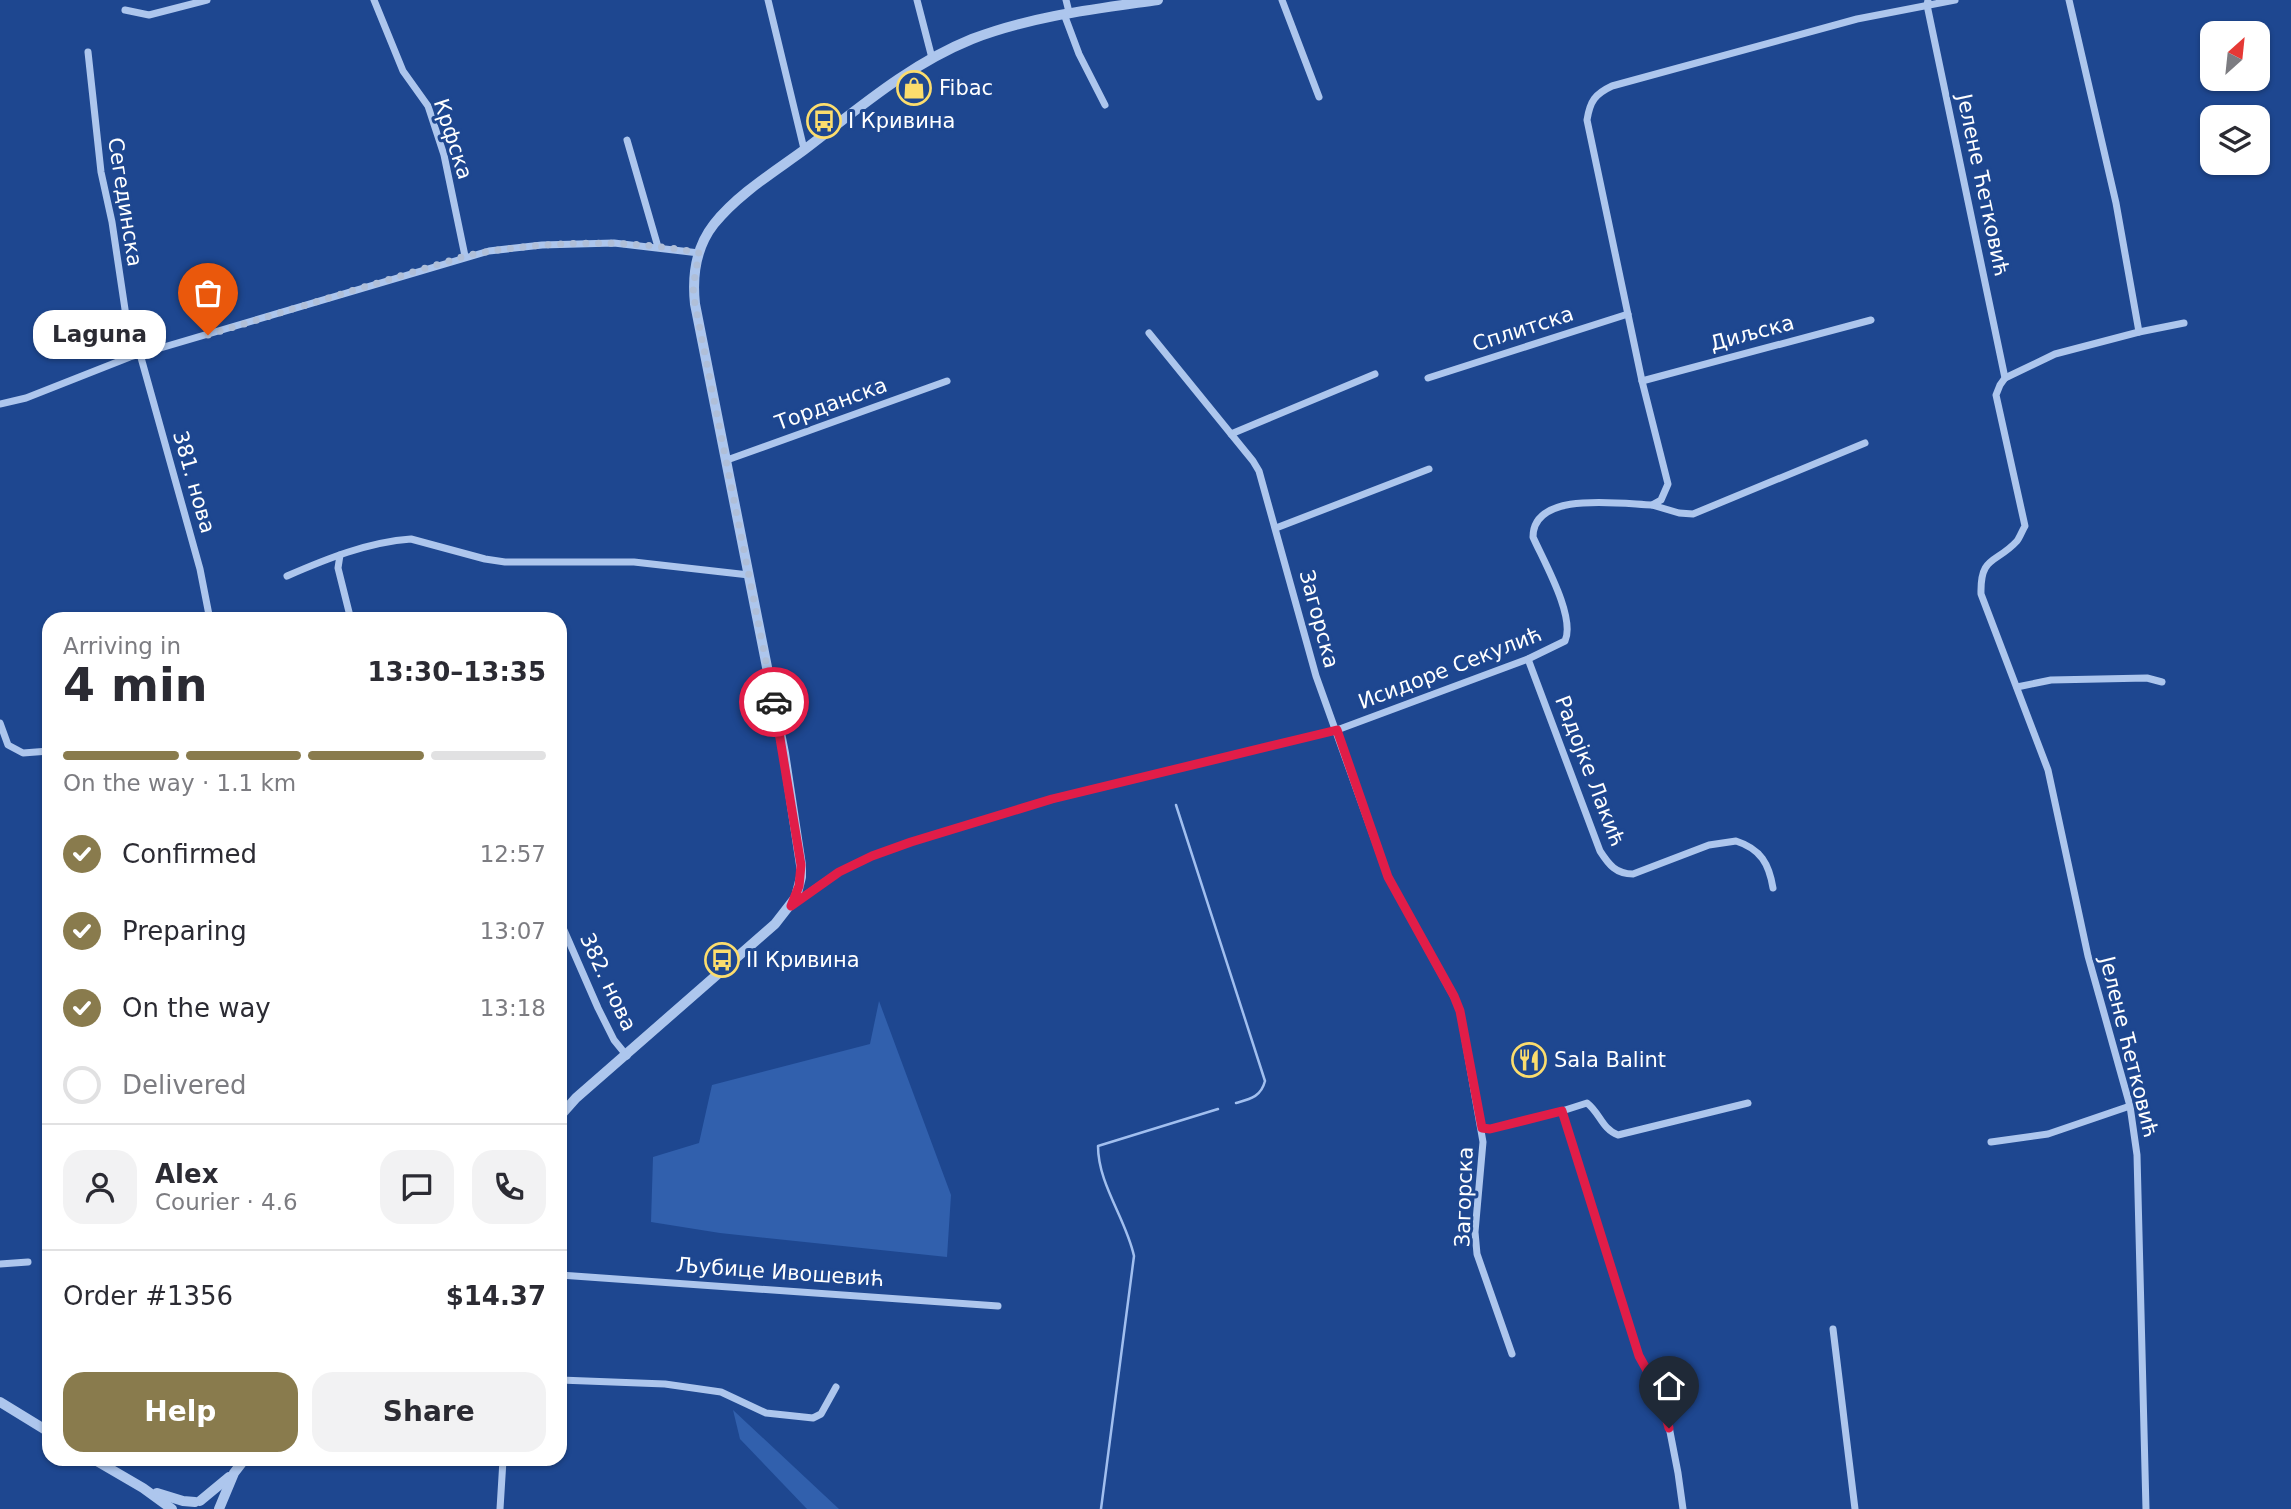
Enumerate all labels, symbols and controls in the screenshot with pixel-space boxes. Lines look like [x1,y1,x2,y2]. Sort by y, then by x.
north arrow [2200,21,2270,91]
map controls [2200,21,2270,175]
shop icon: Fibac [895,69,933,107]
place label: Fibac [939,76,993,100]
street label: Јелене Ћетковић [1952,90,2014,278]
street label: Крфска [429,96,477,182]
bus stop icon: I Кривина [805,102,843,140]
button: layers [2200,105,2270,175]
place label: I Кривина [848,109,955,133]
street label: Сегединска [103,136,147,268]
pin [178,263,238,335]
icon: bag [189,274,227,312]
street label: Сплитска [1469,301,1577,357]
callout: Laguna [33,310,166,360]
street label: Диљска [1707,310,1797,356]
text: Laguna [52,321,147,347]
street label: Торданска [771,373,890,436]
street label: 381. нова [168,428,220,536]
street label: Загорска [1294,567,1344,671]
street label: Исидоре Секулић [1355,622,1545,714]
text: Arriving in [63,633,181,659]
text: 13:30–13:35 [367,657,546,687]
text: 4 min [63,658,207,712]
courier [739,667,809,737]
icon: car [755,683,793,721]
street label: Радојке Лакић [1550,692,1630,850]
text: On the way · 1.1 km [63,770,296,796]
icon: check [63,835,101,873]
text: Confirmed [122,839,257,869]
text: 12:57 [480,841,546,867]
icon: check [63,912,101,950]
text: Preparing [122,916,247,946]
text: 13:07 [480,918,546,944]
street label: 382. нова [575,929,641,1035]
bus stop icon: II Кривина [703,941,741,979]
place label: II Кривина [746,948,860,972]
street label: Јелене Ћетковић [2094,952,2163,1140]
icon: check [63,989,101,1027]
text: On the way [122,993,271,1023]
text: 13:18 [480,995,546,1021]
restaurant icon: Sala Balint [1510,1041,1548,1079]
place label: Sala Balint [1554,1048,1666,1072]
text: Delivered [122,1070,246,1100]
street label: Загорска [1450,1146,1478,1248]
button: person [63,1150,137,1224]
button: chat [380,1150,454,1224]
button: phone [472,1150,546,1224]
text: Alex [155,1159,218,1189]
text: Courier · 4.6 [155,1189,298,1215]
street label: Љубице Ивошевић [675,1253,885,1291]
text: Order #1356 [63,1281,233,1311]
text: $14.37 [446,1281,546,1311]
pin [1639,1356,1699,1428]
icon: home [1650,1367,1688,1405]
button: Help [63,1372,298,1452]
button: Share [312,1372,546,1452]

